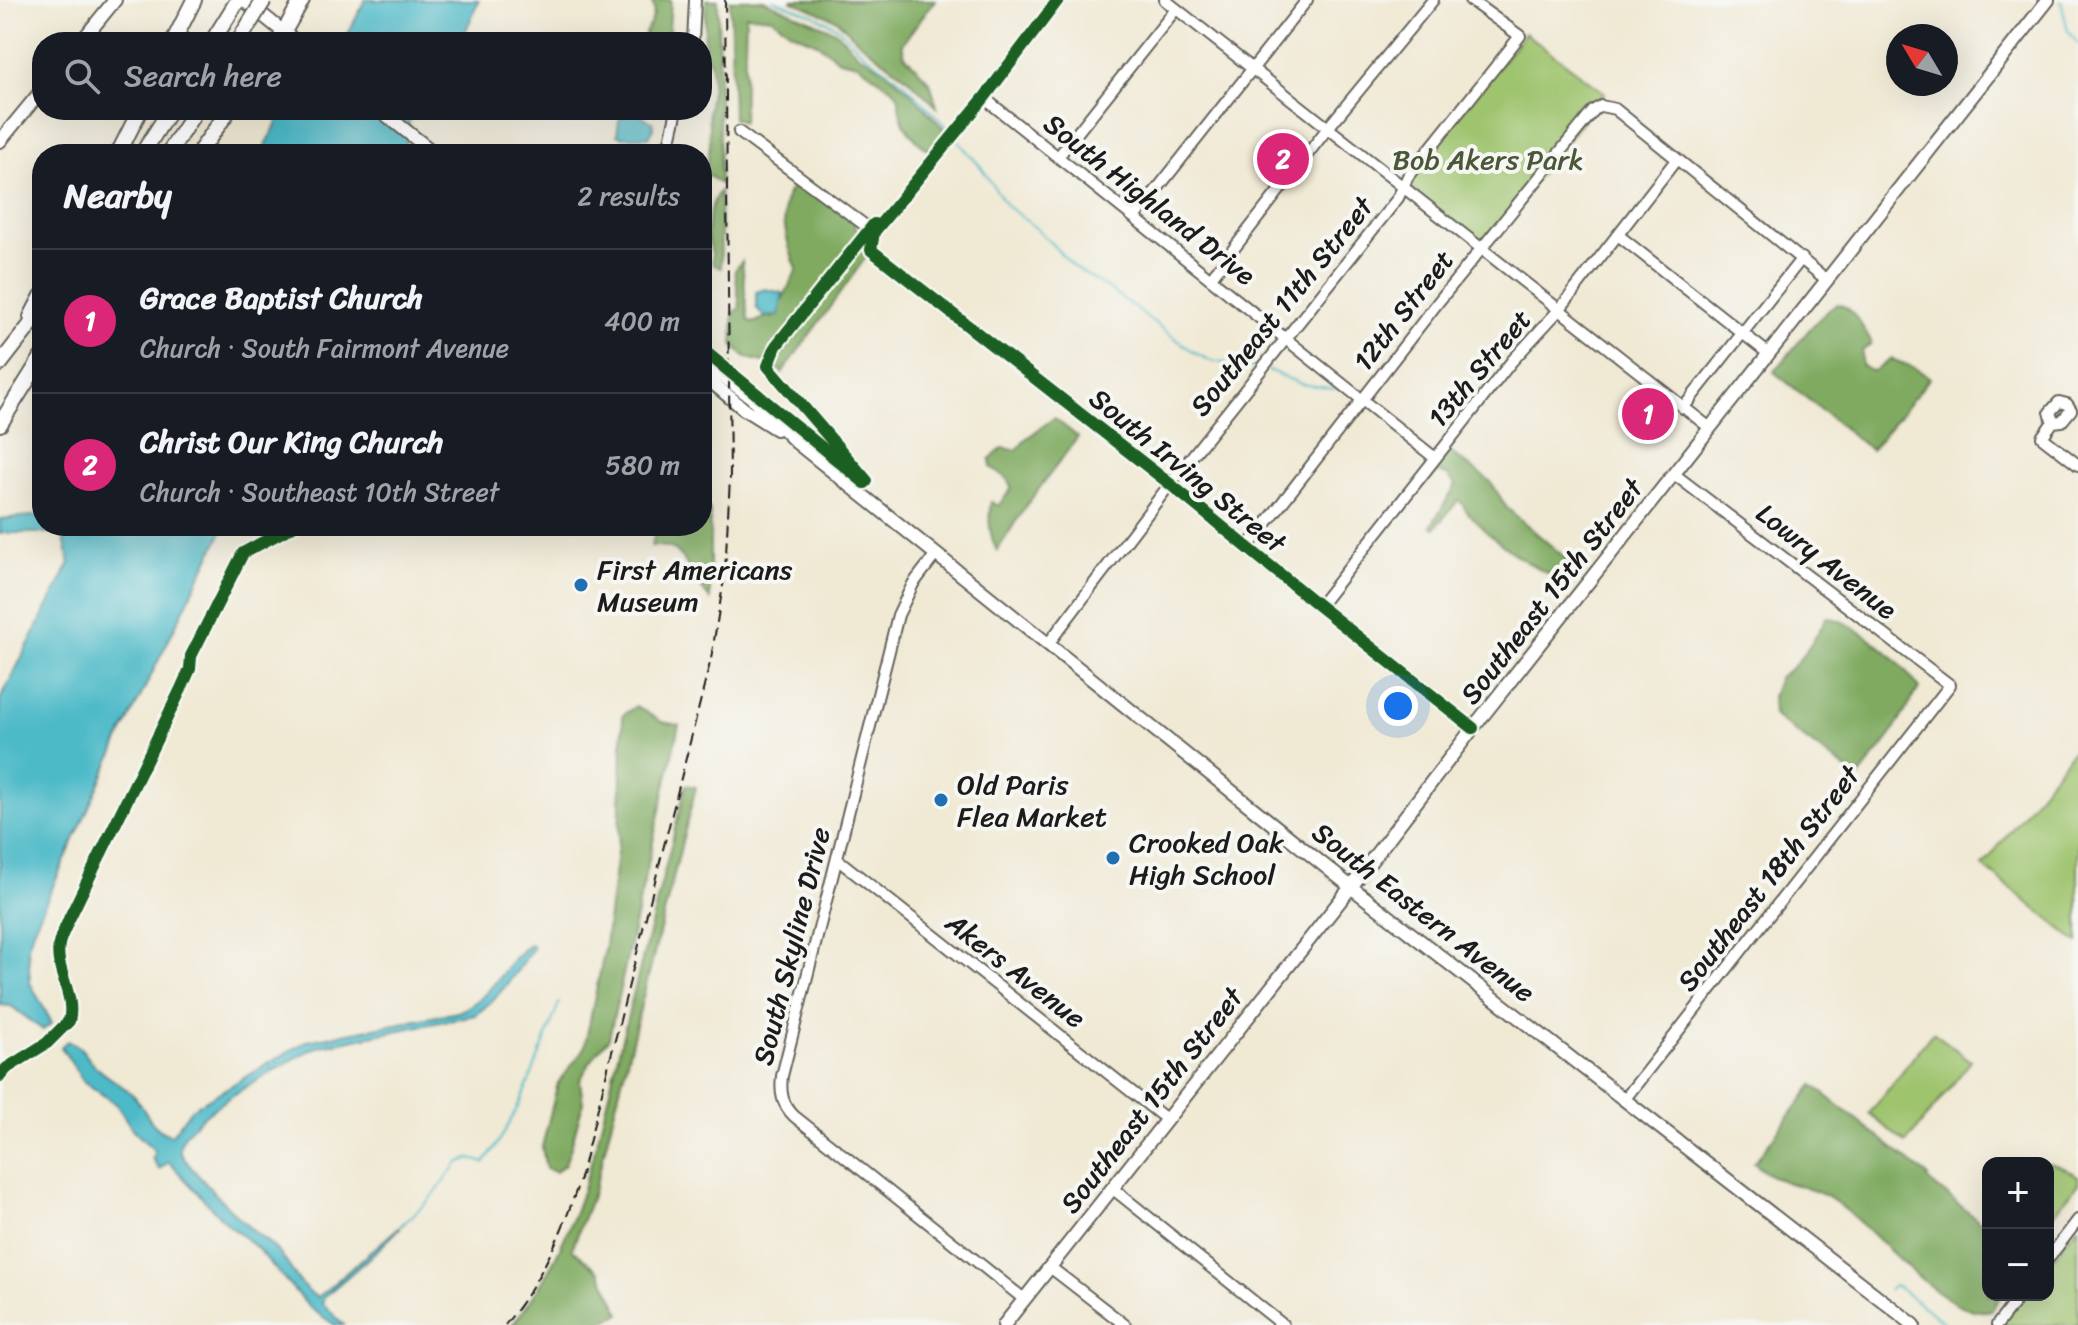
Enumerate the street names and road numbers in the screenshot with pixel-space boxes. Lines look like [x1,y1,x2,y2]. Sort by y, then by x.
street label: South Highland Drive [1033,100,1267,298]
street label: Southeast 11th Street [1177,184,1387,427]
street label: 12th Street [1340,239,1467,382]
street label: 13th Street [1415,298,1544,439]
street label: South Irving Street [1078,375,1299,567]
street label: Southeast 15th Street [1447,466,1657,716]
street label: Lowry Avenue [1745,490,1908,633]
street label: Southeast 18th Street [1664,753,1874,1002]
street label: South Eastern Avenue [1301,809,1546,1016]
street label: South Skyline Drive [738,822,845,1070]
street label: Akers Avenue [934,899,1097,1041]
street label: Southeast 15th Street [1047,975,1257,1225]

